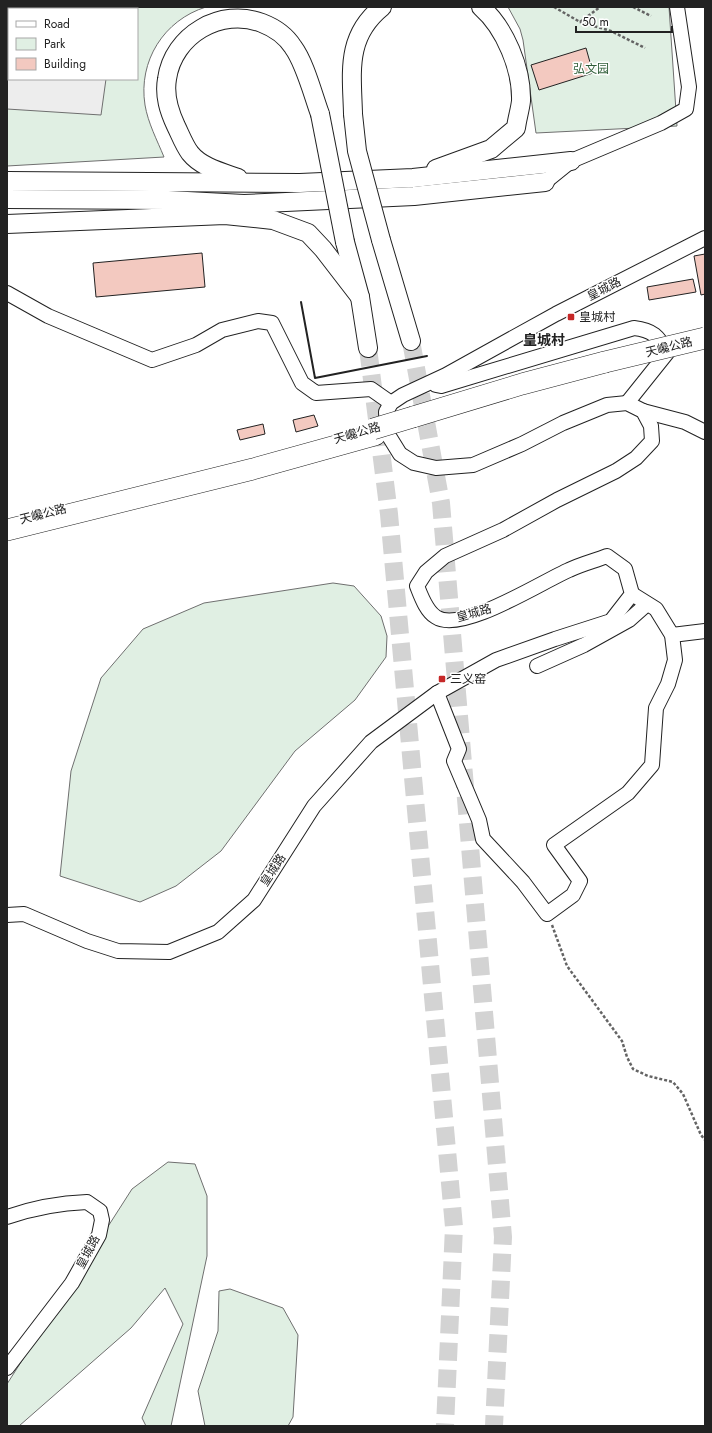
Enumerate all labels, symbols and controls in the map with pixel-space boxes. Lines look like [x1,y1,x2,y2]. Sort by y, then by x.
legend [8,8,138,80]
scale bar [576,8,672,34]
text: 50 m [582,13,609,31]
text: Road [44,15,70,33]
text: Park [44,35,66,53]
text: Building [44,55,86,73]
park label: 弘文园 [573,60,609,78]
street label: 皇城路 [584,273,624,305]
place label: 皇城村 [579,308,616,326]
marker: 皇城村 [566,312,576,322]
district label: 皇城村 [523,330,565,350]
street label: 天巉公路 [644,332,694,362]
street label: 天巉公路 [331,418,383,448]
street label: 天巉公路 [18,499,68,529]
street label: 皇城路 [454,599,494,627]
place label: 三义窑 [450,670,486,688]
marker: 三义窑 [437,674,447,684]
street label: 皇城路 [256,850,290,890]
street label: 皇城路 [72,1232,104,1272]

